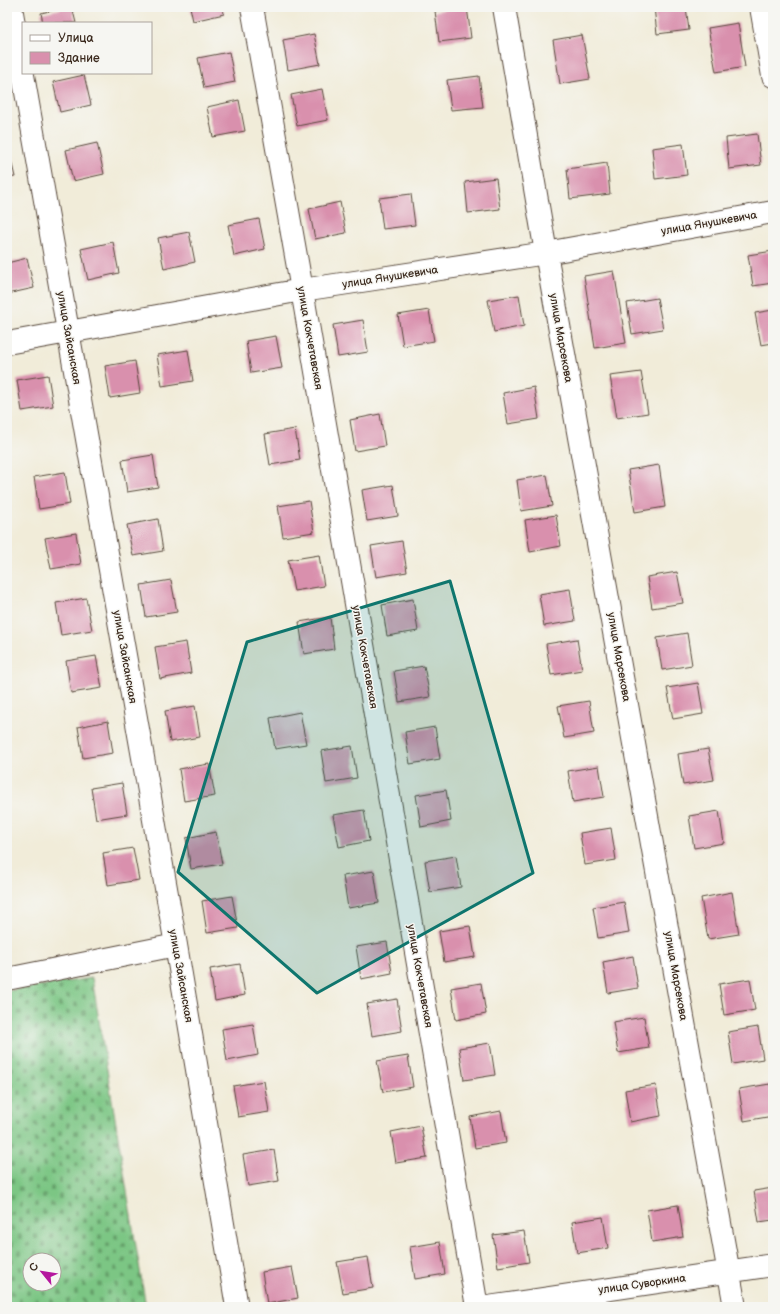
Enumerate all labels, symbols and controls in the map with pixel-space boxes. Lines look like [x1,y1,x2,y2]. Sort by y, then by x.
legend [22,22,152,74]
text: Улица [58,31,94,46]
text: Здание [58,51,100,66]
street label: улица Янушкевича [660,208,758,238]
street label: улица Янушкевича [341,263,439,291]
street label: улица Кокчетавская [295,285,325,391]
street label: улица Зайсанская [54,290,84,386]
street label: улица Марсекова [547,292,575,384]
street label: улица Кокчетавская [350,604,380,710]
street label: улица Зайсанская [110,609,140,705]
street label: улица Марсекова [605,611,633,703]
street label: улица Кокчетавская [405,923,435,1029]
street label: улица Зайсанская [166,928,196,1024]
street label: улица Марсекова [662,930,690,1022]
north arrow [22,1252,62,1292]
text: С [26,1260,41,1274]
street label: улица Суворкина [597,1271,687,1297]

